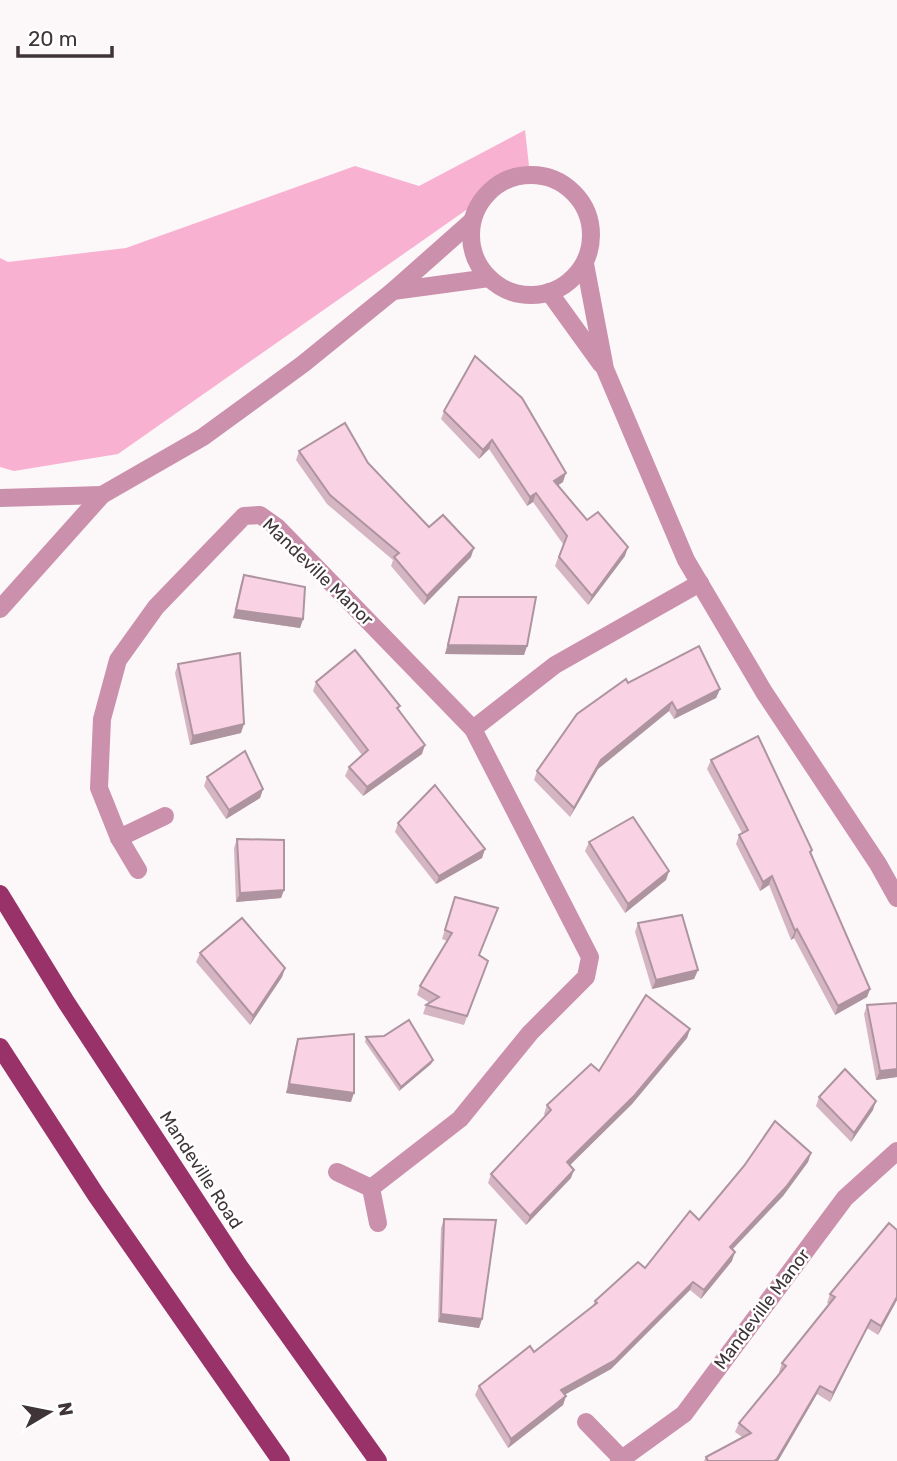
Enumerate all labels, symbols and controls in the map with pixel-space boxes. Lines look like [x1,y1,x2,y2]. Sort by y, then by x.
scale bar [18,14,112,58]
text: 20 m [28,26,77,51]
street label: Mandeville Manor [258,514,378,631]
street label: Mandeville Road [155,1107,247,1233]
street label: Mandeville Manor [709,1244,815,1374]
north arrow [14,1377,84,1447]
text: N [53,1400,78,1418]

